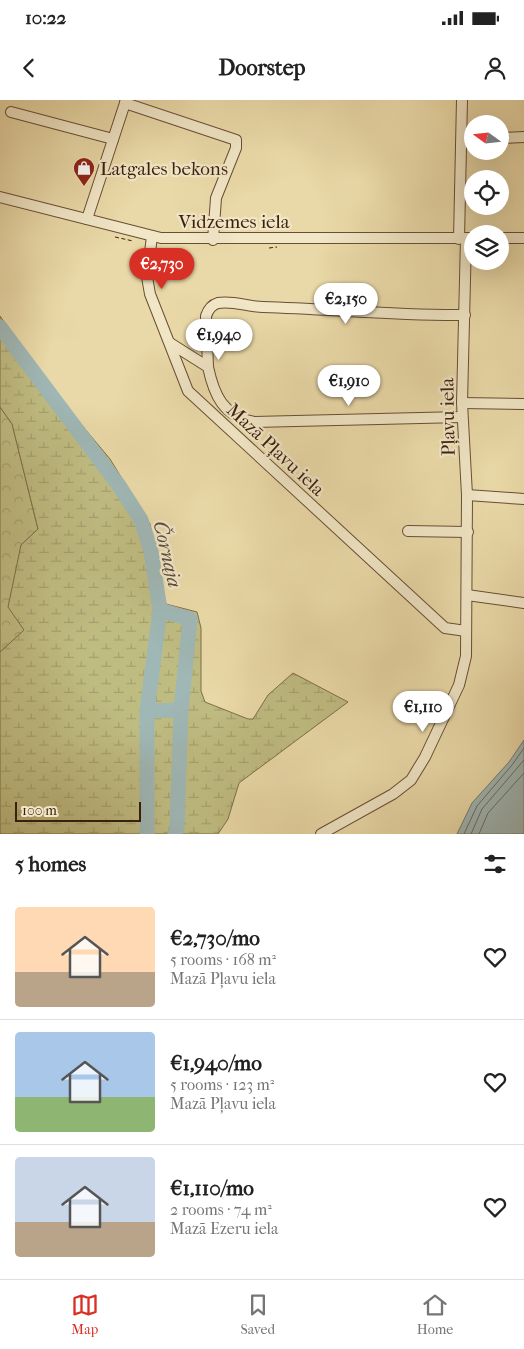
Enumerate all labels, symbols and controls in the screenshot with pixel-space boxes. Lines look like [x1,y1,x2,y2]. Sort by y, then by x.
text: 10:22 [25,7,66,29]
icon: back [15,54,43,82]
icon: person [481,54,509,82]
text: Doorstep [218,55,306,81]
north arrow [464,115,509,160]
map controls [464,115,509,270]
shop icon: Latgales bekons [72,156,96,187]
place label: Latgales bekons [100,158,228,180]
button: locate [464,170,509,215]
street label: Vidzemes iela [178,211,290,233]
button: layers [464,225,509,270]
pin: €2,730 [121,248,203,290]
text: €2,730 [140,254,184,273]
pin: €2,150 [305,282,387,325]
text: €2,150 [325,289,367,308]
pin: €1,940 [178,318,260,361]
text: €1,940 [197,325,241,344]
pin: €1,910 [308,364,390,407]
text: €1,910 [328,371,370,390]
street label: Pļavu iela [436,377,460,456]
street label: Mazā Pļavu iela [222,399,329,501]
water label: Čornaja [149,518,187,590]
pin: €1,110 [382,690,464,733]
text: €1,110 [404,697,442,716]
scale bar [15,799,141,822]
text: 100 m [22,802,57,819]
icon: filters [481,850,509,878]
text: 5 homes [15,852,86,876]
text: €2,730/mo [170,926,260,950]
icon: home [55,927,115,987]
icon: heart [481,943,509,971]
text: 5 rooms · 168 m² [170,950,276,969]
text: Mazā Pļavu iela [170,969,276,988]
text: €1,940/mo [170,1051,262,1075]
icon: home [55,1052,115,1112]
icon: heart [481,1068,509,1096]
text: 5 rooms · 123 m² [170,1075,274,1094]
text: Mazā Pļavu iela [170,1094,276,1113]
text: €1,110/mo [170,1176,254,1200]
icon: home [55,1177,115,1237]
icon: heart [481,1193,509,1221]
text: 2 rooms · 74 m² [170,1200,272,1219]
text: Mazā Ezeru iela [170,1219,278,1238]
tab: Map [71,1291,99,1338]
tab: Saved [240,1291,275,1338]
tab: Home [417,1291,453,1338]

